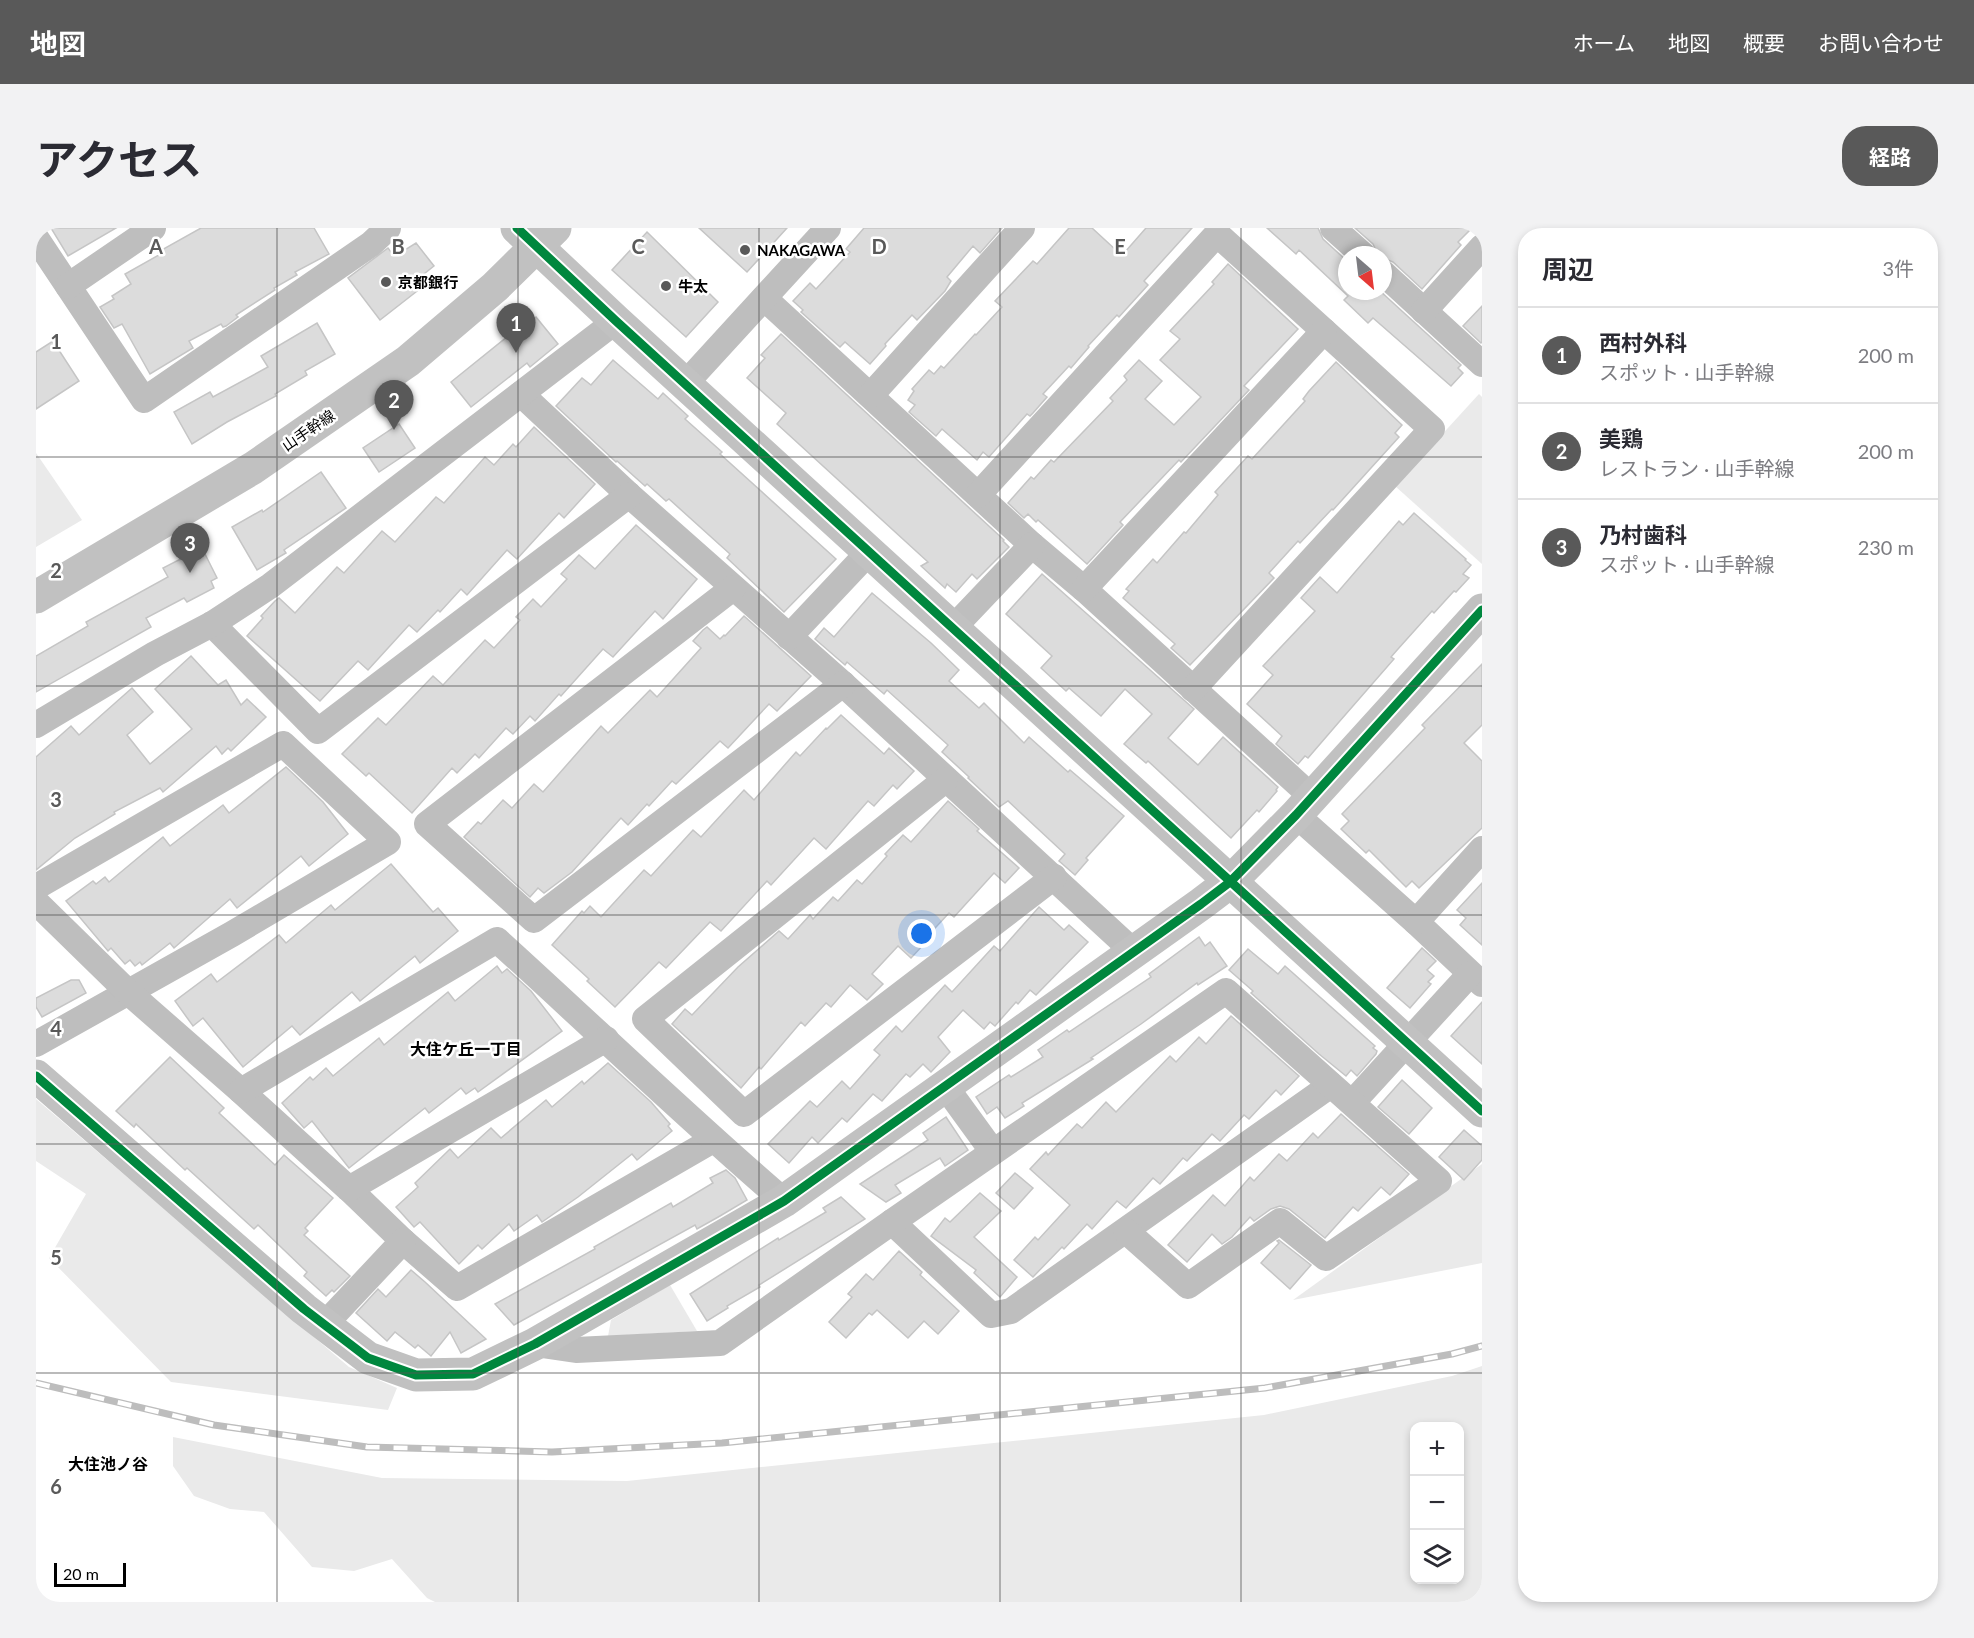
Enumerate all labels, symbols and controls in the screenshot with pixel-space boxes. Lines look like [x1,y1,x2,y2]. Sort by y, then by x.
text: 地図 [30,26,86,60]
text: ホーム [1573,30,1635,55]
text: 地図 [1668,30,1710,55]
text: 概要 [1743,30,1785,55]
text: お問い合わせ [1818,30,1944,55]
button: 経路 [1842,126,1938,186]
text: アクセス [36,134,202,184]
text: A [148,234,163,258]
text: B [391,234,405,258]
text: C [631,234,645,258]
text: D [871,234,887,258]
text: E [1114,234,1126,258]
place label: NAKAGAWA [757,241,846,259]
marker: NAKAGAWA [738,243,752,257]
north arrow [1338,246,1392,300]
text: 周辺 [1542,253,1594,285]
text: 3件 [1882,256,1914,280]
place label: 京都銀行 [398,273,458,291]
marker: 京都銀行 [379,275,393,289]
place label: 牛太 [678,277,708,295]
marker: 牛太 [659,279,673,293]
pin: 1 [496,304,536,353]
text: 1 [50,329,62,353]
text: 西村外科 [1599,329,1687,356]
text: 1 [1556,343,1567,367]
text: 200 m [1858,343,1914,367]
text: スポット · 山手幹線 [1599,360,1774,384]
pin: 2 [374,380,414,430]
street label: 山手幹線 [278,406,338,454]
text: 美鶏 [1599,425,1643,452]
text: 2 [1556,439,1567,463]
text: 200 m [1858,439,1914,463]
text: レストラン · 山手幹線 [1599,456,1794,480]
text: 乃村歯科 [1599,521,1687,548]
pin: 3 [170,524,210,573]
text: 3 [1556,535,1567,559]
text: 230 m [1858,535,1914,559]
text: スポット · 山手幹線 [1599,552,1774,576]
text: 2 [50,558,62,582]
text: 3 [50,787,62,811]
your location [907,919,936,948]
text: 4 [50,1016,62,1040]
district label: 大住ケ丘一丁目 [410,1039,522,1058]
text: 5 [50,1245,62,1269]
map controls [1410,1422,1464,1584]
button: + [1410,1422,1464,1476]
district label: 大住池ノ谷 [68,1454,148,1473]
text: 6 [50,1474,62,1498]
button: − [1410,1476,1464,1530]
button: layers [1410,1530,1464,1584]
scale bar [54,1560,126,1588]
text: 20 m [63,1564,99,1583]

